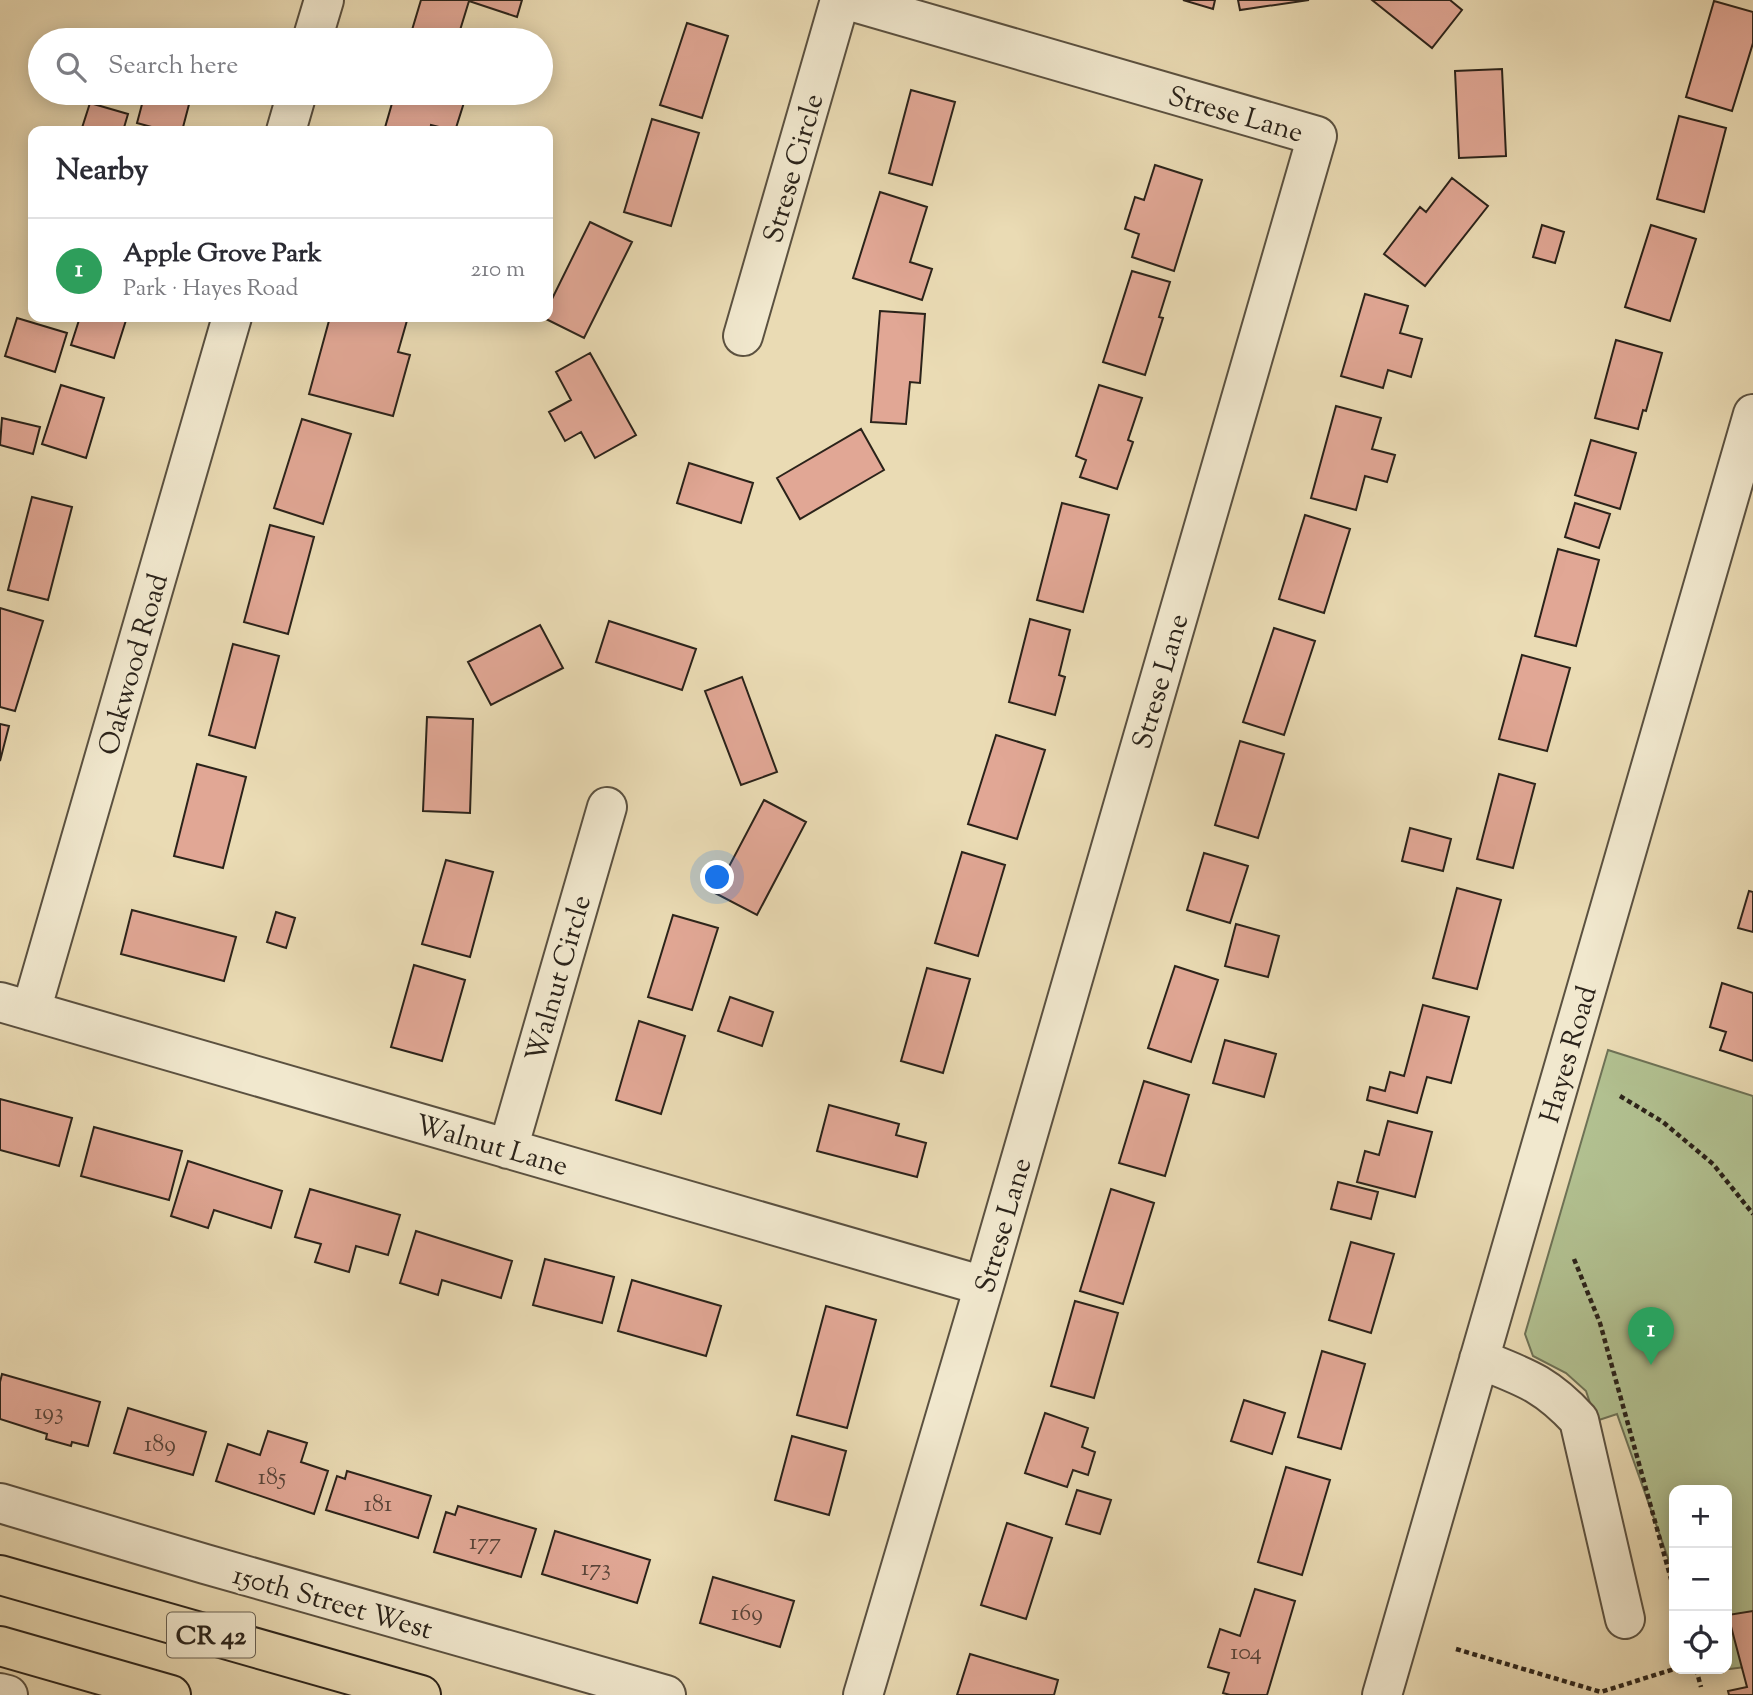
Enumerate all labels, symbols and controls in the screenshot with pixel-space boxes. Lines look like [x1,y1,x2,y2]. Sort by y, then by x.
search box [28,28,553,105]
icon: search [52,48,90,86]
text: Search here [108,48,238,85]
street label: Strese Lane [1163,78,1307,154]
street label: Strese Circle [755,90,835,248]
text: Nearby [56,150,148,193]
text: Apple Grove Park [123,236,322,273]
text: 1 [75,254,83,287]
text: 210 m [471,254,525,287]
text: Park · Hayes Road [123,273,298,306]
street label: Oakwood Road [90,569,180,760]
street label: Strese Lane [1124,610,1200,754]
your location [700,860,734,894]
street label: Walnut Circle [517,891,603,1067]
street label: Hayes Road [1531,981,1609,1128]
street label: Walnut Lane [410,1106,572,1188]
street label: Strese Lane [967,1154,1043,1298]
pin: 1 [1628,1307,1674,1365]
house number: 193 [34,1396,64,1430]
house number: 189 [144,1428,176,1462]
house number: 185 [258,1461,286,1495]
map controls [1669,1485,1732,1674]
button: + [1669,1485,1732,1548]
house number: 181 [364,1488,392,1522]
house number: 177 [469,1526,501,1560]
button: − [1669,1548,1732,1611]
house number: 173 [581,1552,611,1586]
street label: 150th Street West [228,1556,437,1652]
house number: 169 [731,1597,763,1631]
button: locate [1669,1611,1732,1674]
road number: CR 42 [167,1612,255,1658]
house number: 104 [1230,1636,1262,1670]

